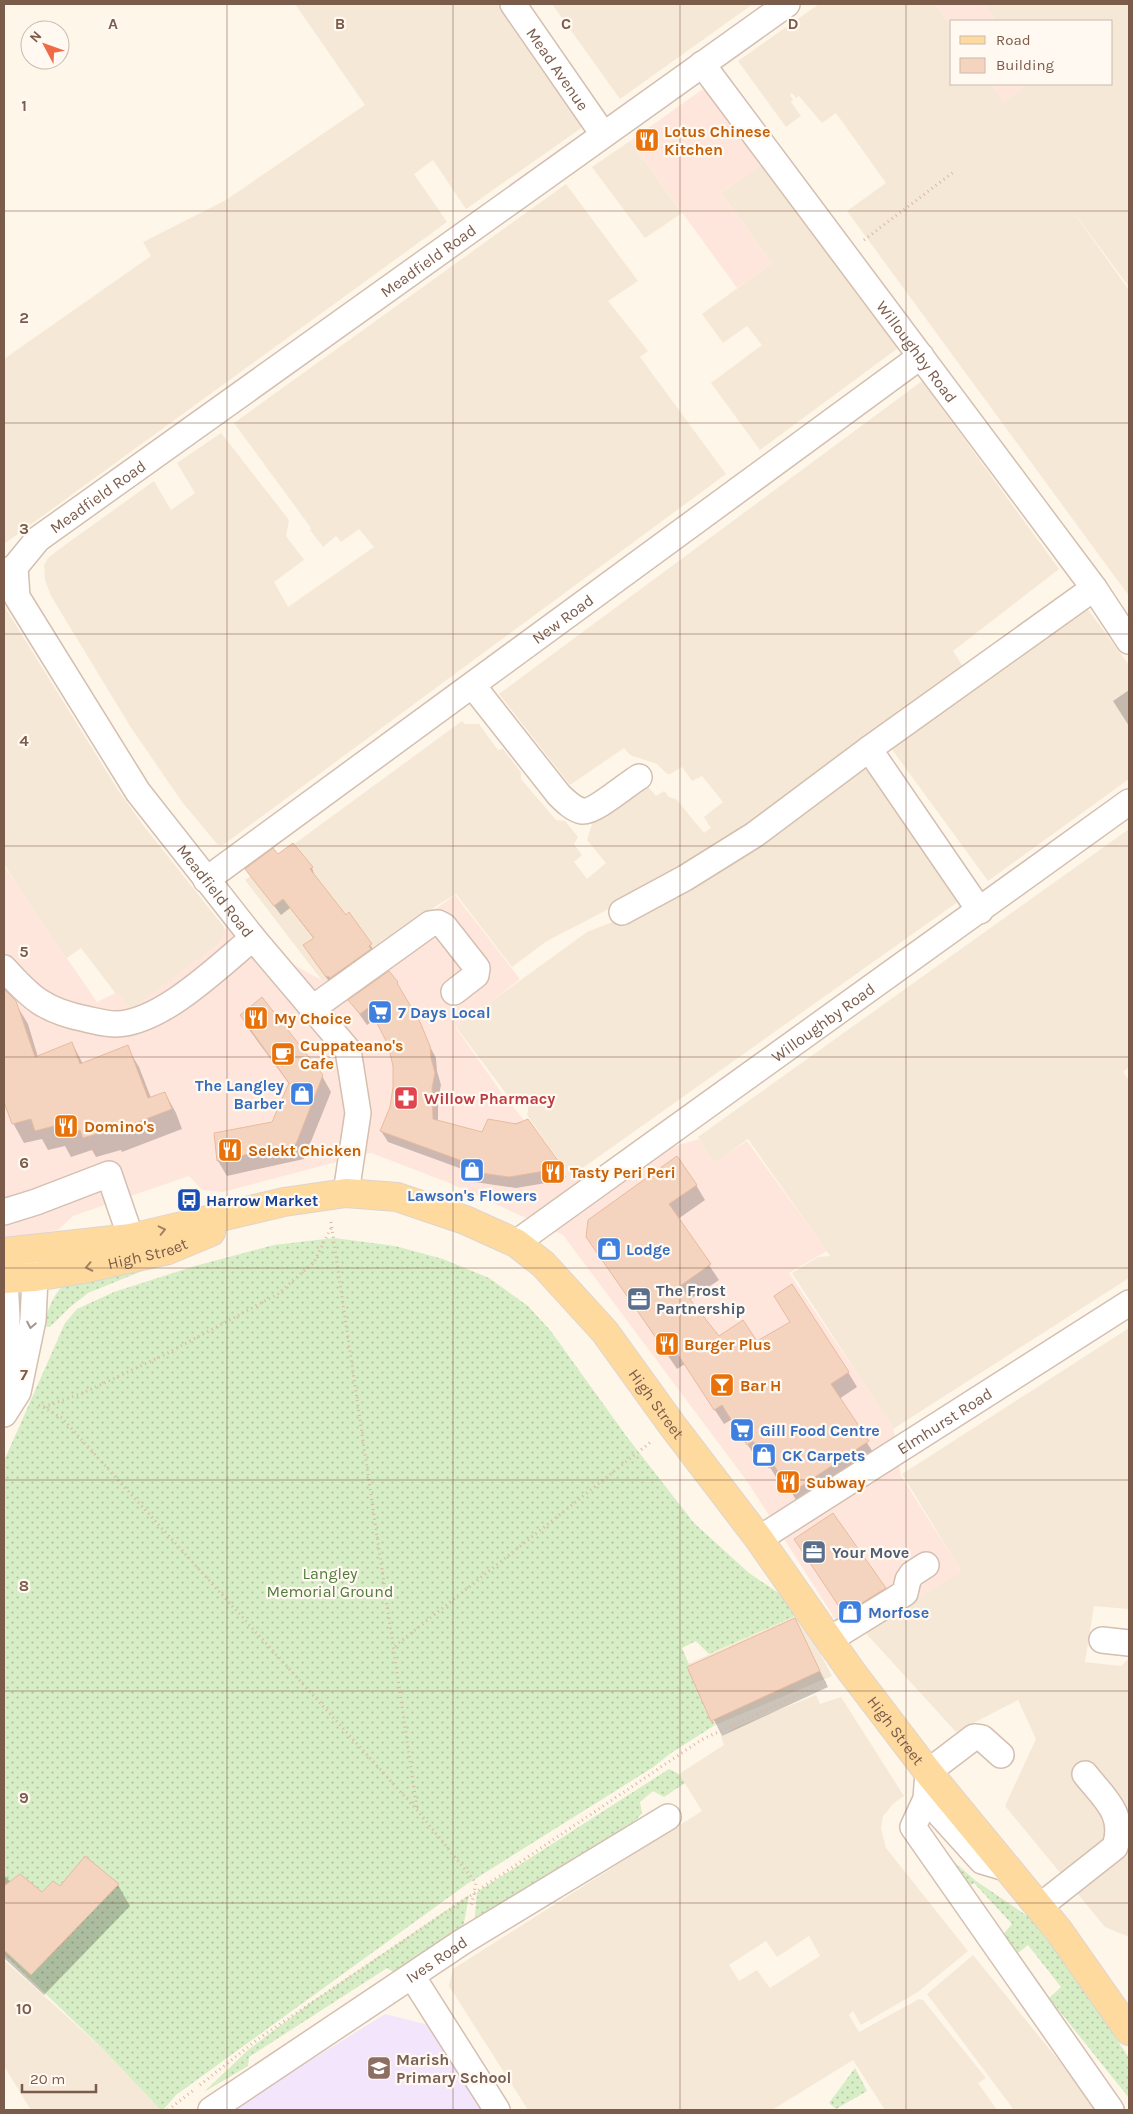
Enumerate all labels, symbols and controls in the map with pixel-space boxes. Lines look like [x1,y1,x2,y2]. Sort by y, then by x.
text: A [108,14,118,33]
text: B [335,14,345,33]
text: C [561,14,571,33]
text: D [788,14,799,33]
north arrow [20,20,70,70]
legend [950,20,1113,85]
street label: Mead Avenue [523,24,593,114]
text: N [26,27,45,46]
text: Road [996,31,1031,49]
text: Building [996,56,1054,74]
text: 1 [21,96,27,115]
place label: Lotus Chinese Kitchen [664,122,771,159]
restaurant icon: Lotus Chinese Kitchen [634,127,660,153]
street label: Meadfield Road [376,220,480,301]
street label: Willoughby Road [873,297,961,406]
text: 2 [19,308,29,327]
street label: Meadfield Road [46,456,149,537]
text: 3 [19,519,29,538]
street label: New Road [528,590,597,648]
text: 4 [19,731,29,750]
street label: Meadfield Road [173,840,258,941]
text: 5 [19,942,29,961]
street label: Willoughby Road [767,979,878,1066]
supermarket icon: 7 Days Local [367,999,393,1025]
place label: 7 Days Local [398,1003,491,1022]
restaurant icon: My Choice [243,1005,269,1031]
place label: My Choice [274,1009,351,1028]
place label: Cuppateano's Cafe [300,1036,404,1073]
cafe icon: Cuppateano's Cafe [270,1041,296,1067]
place label: The Langley Barber [195,1076,285,1113]
shop icon: The Langley Barber [289,1081,315,1107]
pharmacy icon: Willow Pharmacy [393,1085,419,1111]
place label: Willow Pharmacy [424,1089,555,1108]
restaurant icon: Domino's [53,1113,79,1139]
place label: Domino's [84,1117,155,1136]
restaurant icon: Selekt Chicken [217,1137,243,1163]
place label: Selekt Chicken [248,1141,362,1160]
text: 6 [19,1153,29,1172]
shop icon: Lawson's Flowers [459,1157,485,1183]
restaurant icon: Tasty Peri Peri [540,1159,566,1185]
place label: Tasty Peri Peri [570,1163,676,1182]
place label: Lawson's Flowers [407,1186,537,1205]
bus stop icon: Harrow Market [176,1187,202,1213]
place label: Harrow Market [206,1191,318,1210]
one-way arrow [158,1225,167,1236]
street label: High Street [106,1233,190,1273]
shop icon: Lodge [596,1236,622,1262]
place label: Lodge [626,1240,671,1259]
one-way arrow [84,1261,93,1272]
place label: The Frost Partnership [656,1281,746,1318]
office icon: The Frost Partnership [626,1286,652,1312]
one-way arrow [27,1321,37,1330]
restaurant icon: Burger Plus [654,1331,680,1357]
place label: Burger Plus [684,1335,771,1354]
text: 7 [20,1365,28,1384]
street label: High Street [625,1365,688,1442]
bar icon: Bar H [709,1372,735,1398]
place label: Bar H [740,1376,781,1395]
street label: Elmhurst Road [894,1383,995,1458]
supermarket icon: Gill Food Centre [729,1417,755,1443]
place label: Gill Food Centre [760,1421,880,1440]
shop icon: CK Carpets [751,1442,777,1468]
place label: CK Carpets [782,1446,865,1465]
restaurant icon: Subway [775,1469,801,1495]
place label: Subway [806,1473,866,1492]
office icon: Your Move [801,1539,827,1565]
place label: Your Move [832,1543,909,1562]
park label: Langley Memorial Ground [267,1564,393,1601]
text: 8 [19,1576,29,1595]
shop icon: Morfose [837,1599,863,1625]
place label: Morfose [868,1603,929,1622]
street label: High Street [864,1692,928,1768]
text: 9 [19,1788,29,1807]
street label: Ives Road [402,1932,471,1987]
text: 10 [16,1999,32,2018]
place label: Marish Primary School [396,2050,511,2087]
school or university icon: Marish Primary School [366,2055,392,2081]
scale bar [22,2062,96,2094]
text: 20 m [30,2070,65,2088]

